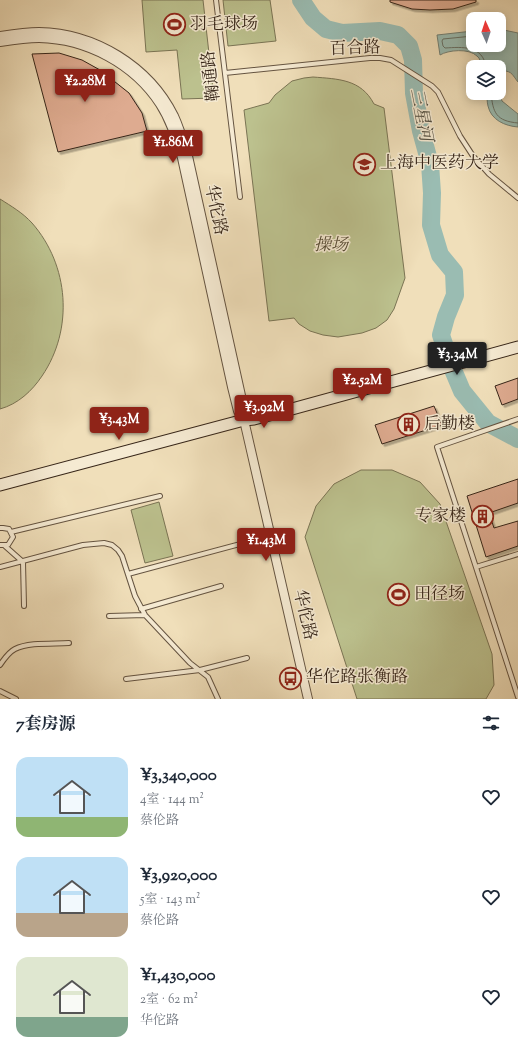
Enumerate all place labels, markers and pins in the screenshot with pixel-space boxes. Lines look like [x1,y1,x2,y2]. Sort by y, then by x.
sports icon: 羽毛球场 [162,12,188,38]
place label: 羽毛球场 [190,13,258,37]
pin: ¥2.28M [52,69,118,103]
pin: ¥1.86M [140,130,206,164]
school or university icon: 上海中医药大学 [351,151,377,177]
place label: 上海中医药大学 [380,152,499,176]
pin: ¥3.34M [424,342,490,376]
pin: ¥2.52M [329,368,395,402]
pin: ¥3.92M [231,395,297,429]
pin: ¥3.43M [86,407,152,441]
building icon: 后勤楼 [395,412,421,438]
place label: 后勤楼 [424,413,475,437]
building icon: 专家楼 [469,504,495,530]
place label: 专家楼 [415,505,466,529]
pin: ¥1.43M [233,528,299,562]
sports icon: 田径场 [385,582,411,608]
place label: 田径场 [414,583,465,607]
bus stop icon: 华佗路张衡路 [277,665,303,691]
place label: 华佗路张衡路 [306,666,408,690]

